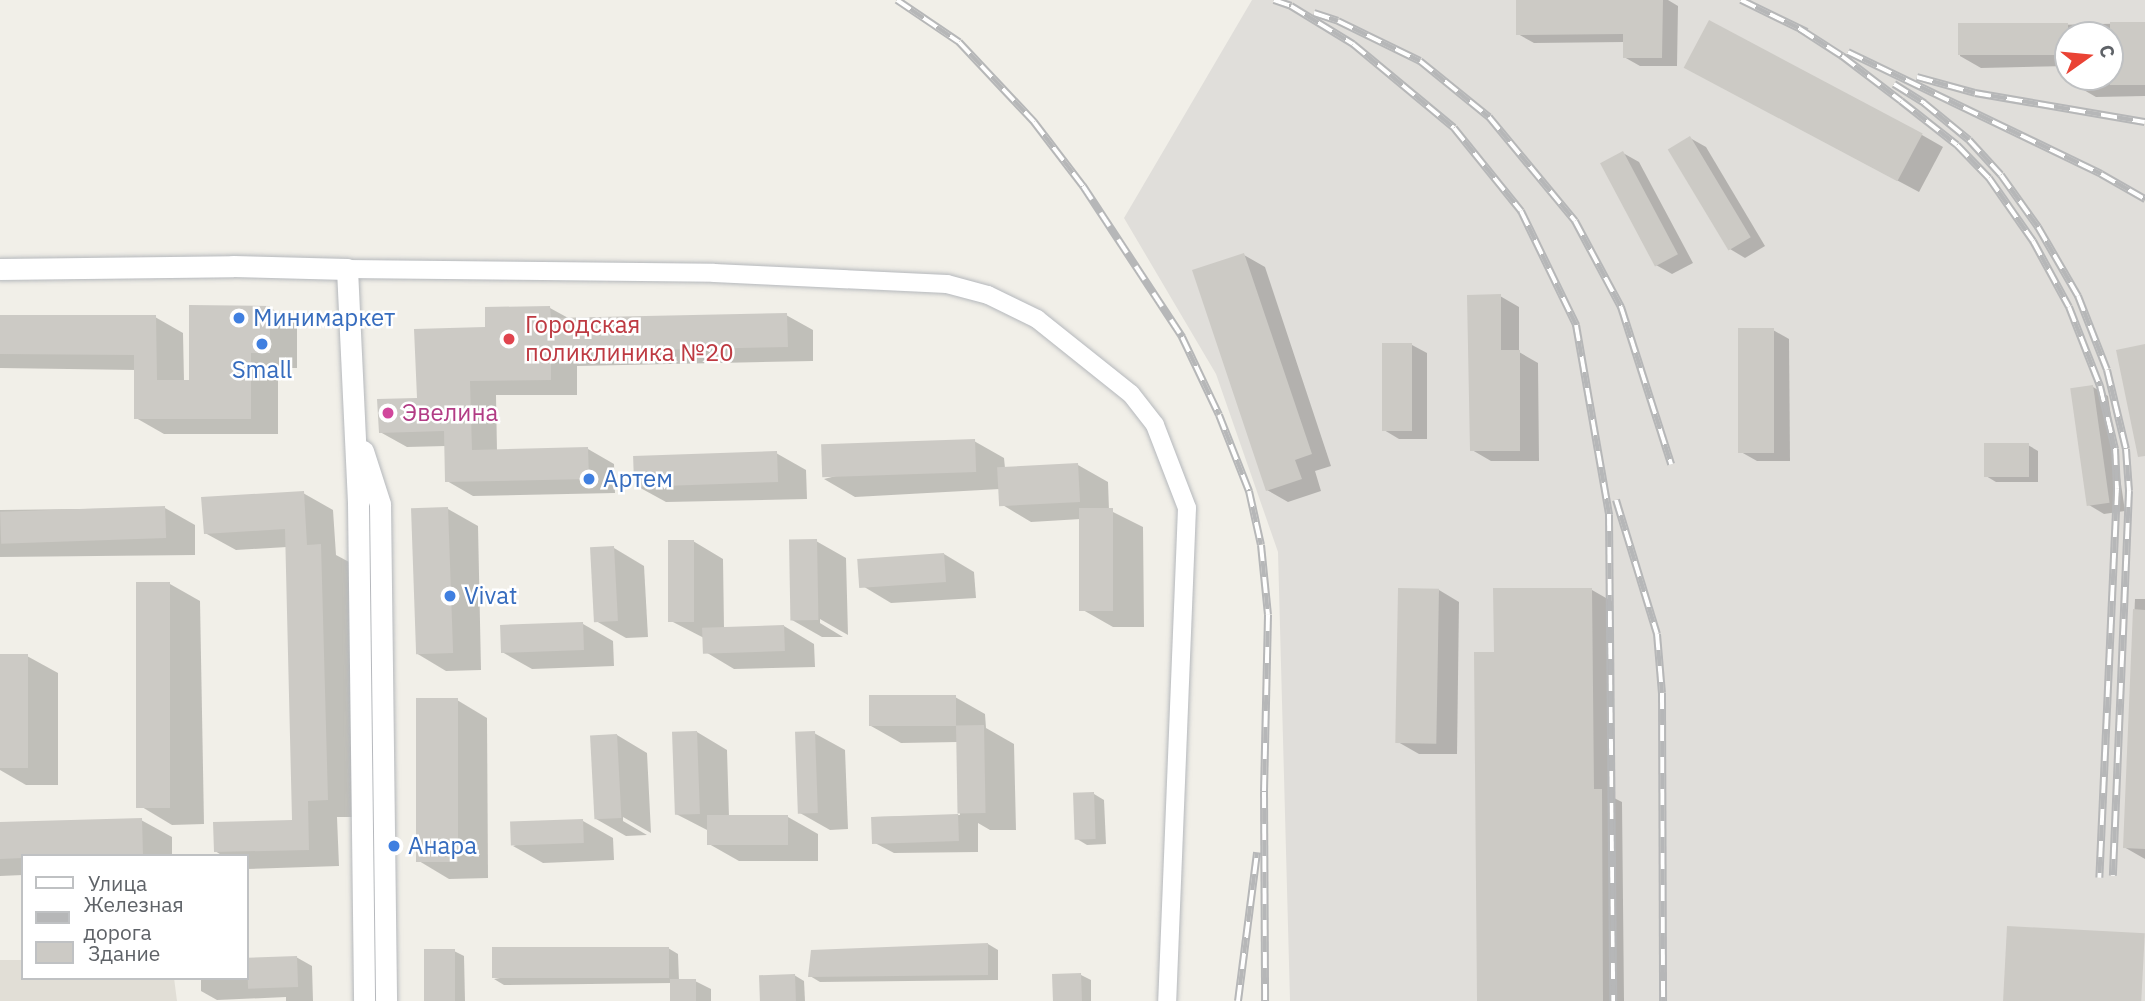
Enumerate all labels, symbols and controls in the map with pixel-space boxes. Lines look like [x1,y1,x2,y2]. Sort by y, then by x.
north arrow [2054,21,2124,91]
text: С [2094,42,2121,60]
place label: Минимаркет [253,304,395,332]
marker: Минимаркет [231,310,247,326]
place label: Городская поликлиника №20 [525,311,734,367]
marker: Городская поликлиника №20 [499,329,519,349]
marker: Small [254,336,270,352]
place label: Small [232,356,292,384]
place label: Эвелина [402,399,498,427]
marker: Эвелина [380,405,396,421]
place label: Артем [603,465,673,493]
marker: Артем [581,471,597,487]
place label: Vivat [464,582,517,610]
marker: Vivat [442,588,458,604]
place label: Анара [408,832,477,860]
marker: Анара [386,838,402,854]
legend [21,854,248,980]
text: Улица [88,869,147,897]
text: Железная дорога [84,890,184,946]
text: Здание [88,939,160,967]

